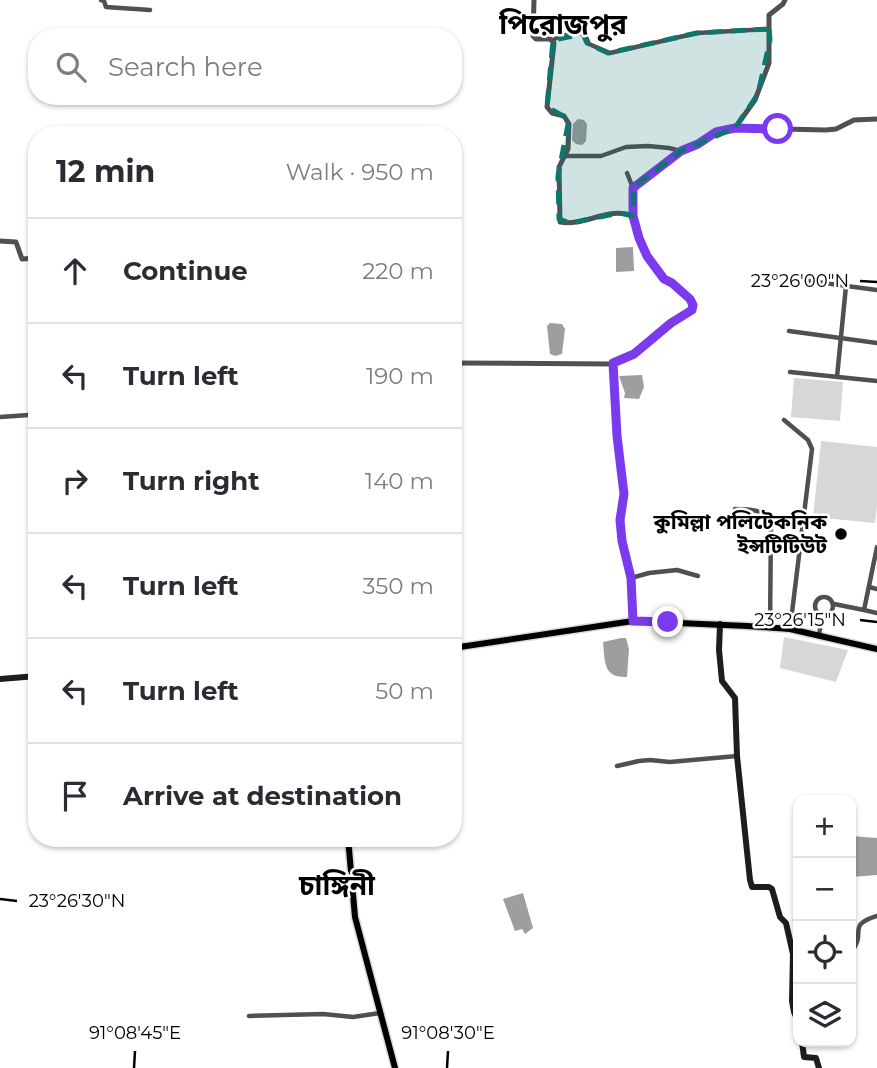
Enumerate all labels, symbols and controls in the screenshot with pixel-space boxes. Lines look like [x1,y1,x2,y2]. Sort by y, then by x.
district label: পিরোজপুর [498,7,628,42]
search box [28,28,462,105]
icon: search [52,48,90,86]
text: Search here [108,51,263,83]
route start [762,113,793,144]
text: 12 min [56,153,155,190]
text: Walk · 950 m [286,158,434,186]
icon: ahead [56,252,94,290]
text: Continue [123,255,248,287]
text: 220 m [362,257,434,285]
text: 23°26'00"N [751,270,849,292]
icon: left [56,357,94,395]
text: Turn left [123,360,239,392]
text: 190 m [366,362,434,390]
icon: right [56,462,94,500]
text: Turn right [123,465,259,497]
text: 140 m [365,467,434,495]
place label: কুমিল্লা পলিটেকনিক ইন্সটিটিউট [653,509,828,558]
marker: কুমিল্লা পলিটেকনিক ইন্সটিটিউট [833,526,849,542]
icon: left [56,567,94,605]
text: Turn left [123,570,239,602]
text: 350 m [363,572,434,600]
route end [652,606,683,637]
text: 23°26'15"N [754,609,846,631]
icon: left [56,672,94,710]
text: Turn left [123,675,239,707]
text: 50 m [375,677,434,705]
icon: arrive [56,777,94,815]
text: Arrive at destination [123,780,402,812]
map controls [793,795,856,1047]
button: + [793,795,856,858]
button: − [793,858,856,921]
district label: চাঙ্গিনী [298,868,376,902]
text: 23°26'30"N [29,890,125,912]
button: locate [793,921,856,984]
button: layers [793,984,856,1047]
text: 91°08'45"E [89,1022,181,1044]
text: 91°08'30"E [401,1022,495,1044]

